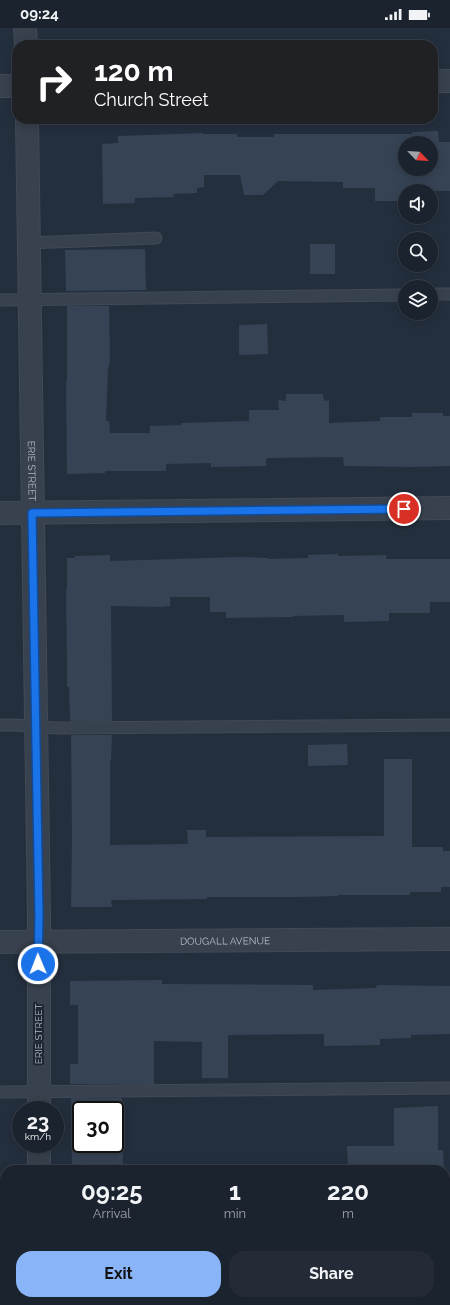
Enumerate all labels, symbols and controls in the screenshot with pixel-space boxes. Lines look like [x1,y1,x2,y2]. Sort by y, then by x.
text: 09:24 [20,5,59,23]
text: 120 m [94,55,174,88]
icon: right [28,56,80,108]
text: Church Street [94,89,208,110]
north arrow [398,136,438,176]
map controls [398,136,438,320]
button: sound [398,184,438,224]
button: search [398,232,438,272]
button: layers [398,280,438,320]
street label: ERIE STREET [26,441,38,501]
pin [387,492,421,526]
icon: arrive [393,498,415,520]
street label: DOUGALL AVENUE [180,935,270,947]
position arrow [17,943,59,985]
street label: ERIE STREET [33,1004,44,1064]
speed limit sign: 30 [72,1101,124,1153]
text: 23 [27,1110,49,1134]
text: km/h [25,1131,51,1142]
text: 09:25 [81,1177,143,1206]
text: 1 [229,1177,241,1206]
text: 220 [327,1177,369,1206]
text: Arrival [93,1206,131,1221]
text: min [224,1206,246,1221]
text: m [342,1206,354,1221]
button: Exit [16,1251,221,1297]
button: Share [229,1251,434,1297]

